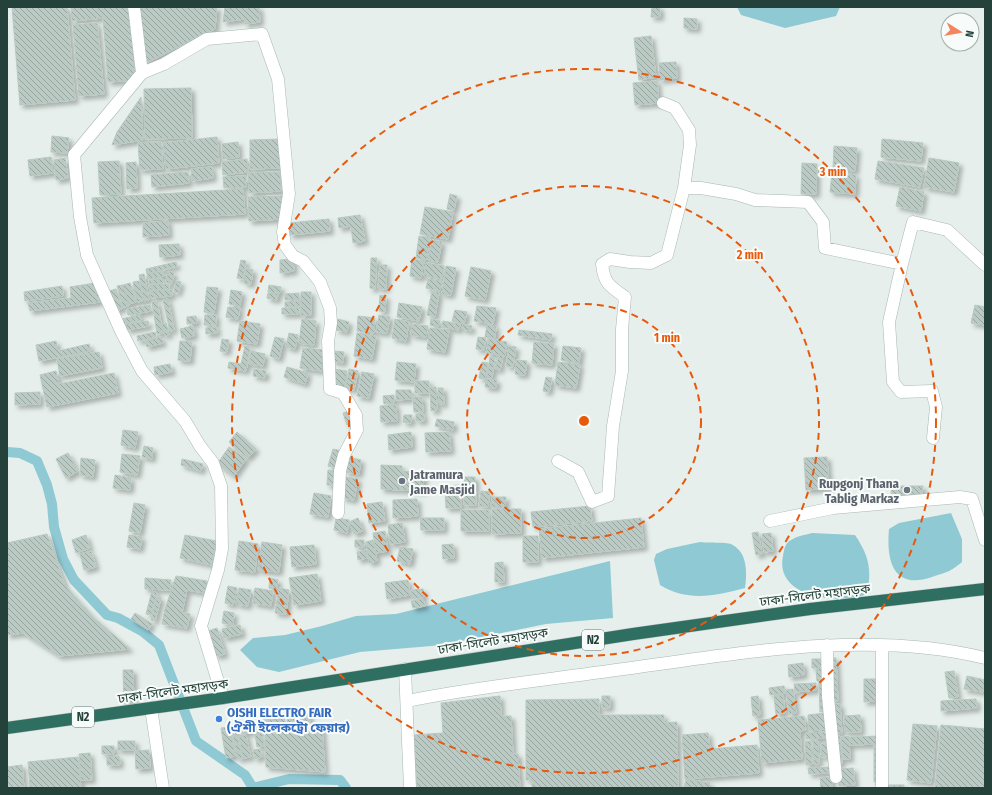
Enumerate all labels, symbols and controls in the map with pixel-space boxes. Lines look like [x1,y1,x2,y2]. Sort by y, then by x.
north arrow [940,12,980,52]
text: N [962,29,976,38]
text: 3 min [819,165,846,179]
text: 2 min [736,248,763,262]
text: 1 min [654,331,680,345]
centre of rings [577,414,591,428]
place label: Jatramura Jame Masjid [409,467,475,497]
marker: Jatramura Jame Masjid [397,476,407,486]
place label: Rupgonj Thana Tablig Markaz [819,476,900,506]
marker: Rupgonj Thana Tablig Markaz [902,485,912,495]
street label: ঢাকা-সিলেট মহাসড়ক [758,581,872,609]
street label: ঢাকা-সিলেট মহাসড়ক [436,625,550,657]
road number: N2 [582,630,604,650]
street label: ঢাকা-সিলেট মহাসড়ক [116,676,230,706]
place label: OISHI ELECTRO FAIR (ঐশী ইলেকট্রো ফেয়ার) [227,705,350,735]
road number: N2 [72,707,94,727]
marker: OISHI ELECTRO FAIR (ঐশী ইলেকট্রো ফেয়ার) [214,714,224,724]

